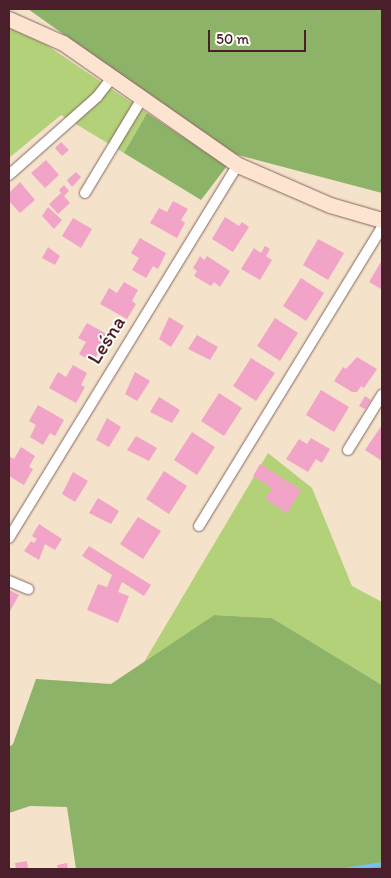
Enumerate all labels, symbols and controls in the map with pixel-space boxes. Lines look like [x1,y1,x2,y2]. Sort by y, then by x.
scale bar [211,20,308,52]
text: 50 m [216,30,249,48]
street label: Leśna [81,311,131,369]

